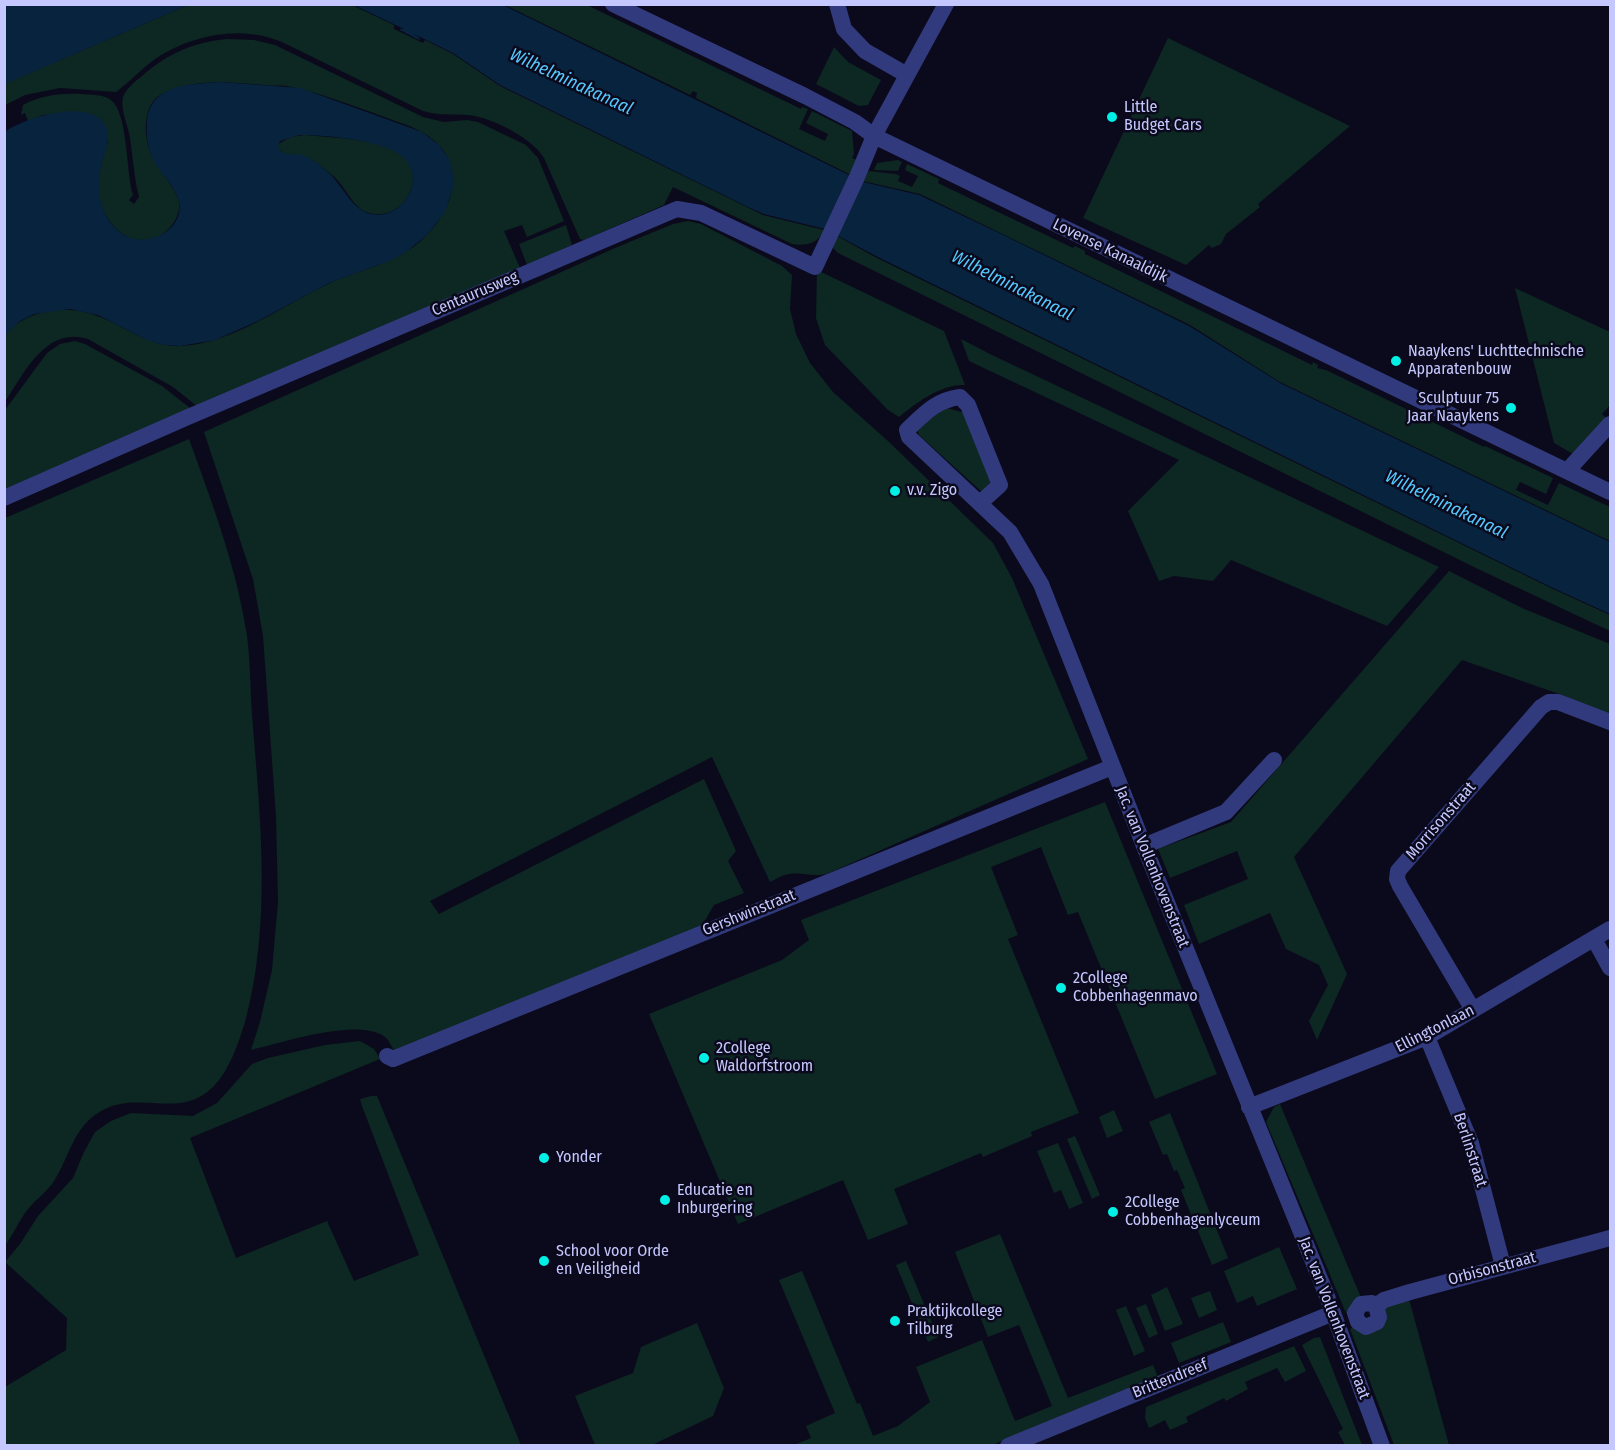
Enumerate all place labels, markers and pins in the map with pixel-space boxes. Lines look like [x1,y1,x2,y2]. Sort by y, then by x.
place label: Little Budget Cars [1124,98,1202,136]
marker: Little Budget Cars [1105,110,1119,124]
place label: Naaykens' Luchttechnische Apparatenbouw [1408,342,1584,380]
marker: Naaykens' Luchttechnische Apparatenbouw [1389,354,1403,368]
place label: Sculptuur 75 Jaar Naaykens [1407,389,1499,427]
marker: Sculptuur 75 Jaar Naaykens [1504,401,1518,415]
place label: v.v. Zigo [907,481,957,501]
marker: v.v. Zigo [888,484,902,498]
place label: 2College Cobbenhagenmavo [1073,969,1198,1007]
marker: 2College Cobbenhagenmavo [1054,981,1068,995]
place label: 2College Waldorfstroom [716,1039,813,1077]
marker: 2College Waldorfstroom [697,1051,711,1065]
place label: Yonder [556,1148,602,1168]
marker: Yonder [537,1151,551,1165]
place label: Educatie en Inburgering [677,1181,753,1219]
marker: Educatie en Inburgering [658,1193,672,1207]
place label: 2College Cobbenhagenlyceum [1125,1193,1261,1231]
marker: 2College Cobbenhagenlyceum [1106,1205,1120,1219]
place label: School voor Orde en Veiligheid [556,1242,669,1280]
marker: School voor Orde en Veiligheid [537,1254,551,1268]
place label: Praktijkcollege Tilburg [907,1302,1002,1340]
marker: Praktijkcollege Tilburg [888,1314,902,1328]

